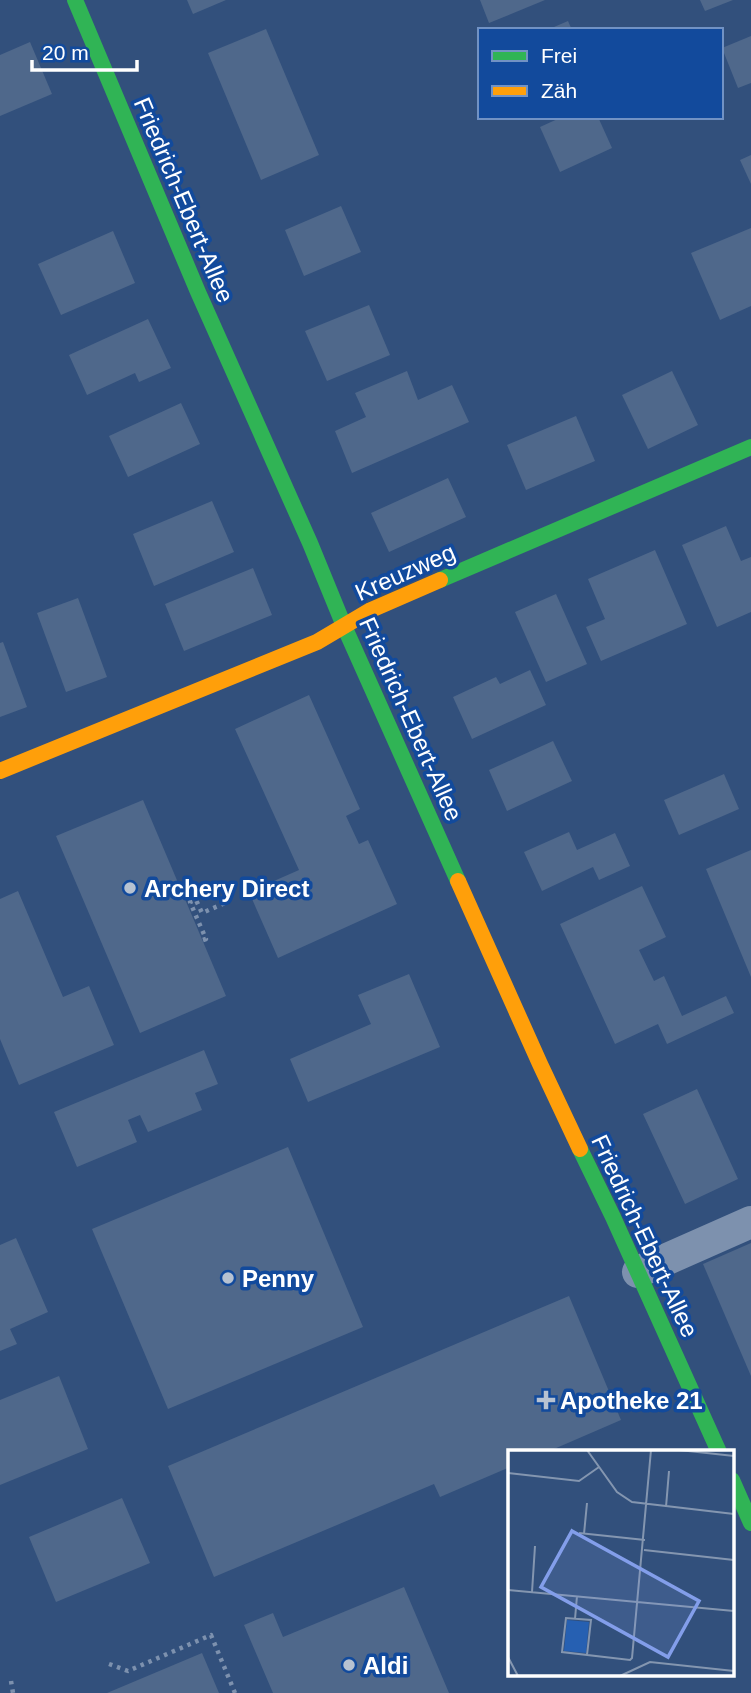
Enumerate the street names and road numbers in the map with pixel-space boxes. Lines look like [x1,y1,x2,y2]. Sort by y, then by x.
street label: Friedrich-Ebert-Allee [129,93,239,307]
street label: Kreuzweg [351,538,459,606]
street label: Friedrich-Ebert-Allee [354,613,468,825]
street label: Friedrich-Ebert-Allee [586,1131,704,1341]

